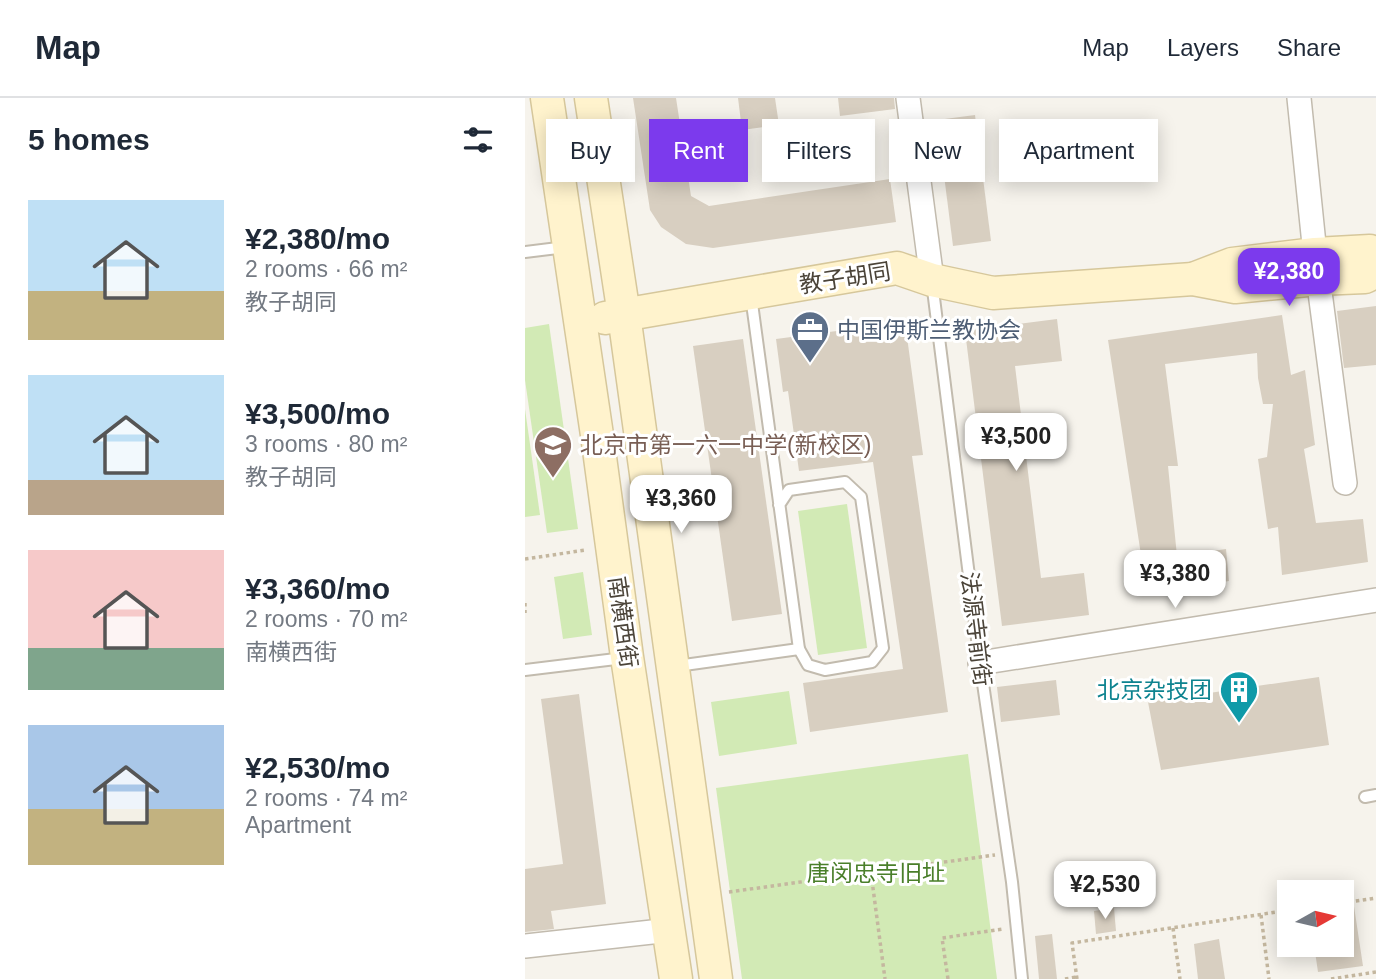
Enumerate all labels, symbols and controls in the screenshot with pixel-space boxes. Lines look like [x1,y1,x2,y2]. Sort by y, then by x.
text: Map [35,29,101,66]
text: Map [1082,34,1129,61]
text: Layers [1167,34,1239,61]
text: Share [1277,34,1341,61]
chip: Buy [546,119,635,182]
chip: Rent [649,119,748,182]
chip: Filters [762,119,875,182]
chip: New [889,119,985,182]
chip: Apartment [999,119,1158,182]
icon: filters [459,121,497,159]
text: 5 homes [28,123,150,156]
text: ¥2,380/mo [245,222,390,255]
icon: home [84,228,168,312]
pin: ¥2,380 [1232,248,1346,308]
text: 2 rooms · 66 m² [245,256,407,282]
street label: 教子胡同 [798,258,892,298]
text: ¥2,380 [1254,258,1324,284]
text: 教子胡同 [245,289,337,315]
office icon: 中国伊斯兰教协会 [789,309,831,364]
place label: 中国伊斯兰教协会 [837,317,1021,343]
text: ¥3,500/mo [245,397,390,430]
icon: home [84,403,168,487]
pin: ¥3,500 [959,414,1073,473]
text: ¥3,500 [981,423,1051,449]
school or university icon: 北京市第一六一中学(新校区) [532,424,574,479]
text: 3 rooms · 80 m² [245,431,407,457]
place label: 北京市第一六一中学(新校区) [580,432,871,458]
text: 教子胡同 [245,464,337,490]
pin: ¥3,360 [624,476,738,535]
text: ¥3,360 [646,485,716,511]
pin: ¥3,380 [1118,550,1232,610]
text: ¥3,380 [1140,560,1210,586]
street label: 法源寺前街 [956,570,996,688]
text: ¥3,360/mo [245,572,390,605]
street label: 南横西街 [604,575,642,669]
icon: home [84,578,168,662]
text: 2 rooms · 70 m² [245,606,407,632]
text: 南横西街 [245,639,337,665]
building icon: 北京杂技团 [1218,669,1260,724]
place label: 北京杂技团 [1097,677,1212,703]
text: ¥2,530/mo [245,751,390,784]
icon: home [84,753,168,837]
text: 2 rooms · 74 m² [245,785,407,811]
text: Apartment [245,812,351,838]
park label: 唐闵忠寺旧址 [807,860,945,886]
pin: ¥2,530 [1048,862,1162,921]
text: ¥2,530 [1070,871,1140,897]
north arrow [1277,880,1355,957]
map controls [1277,880,1354,957]

